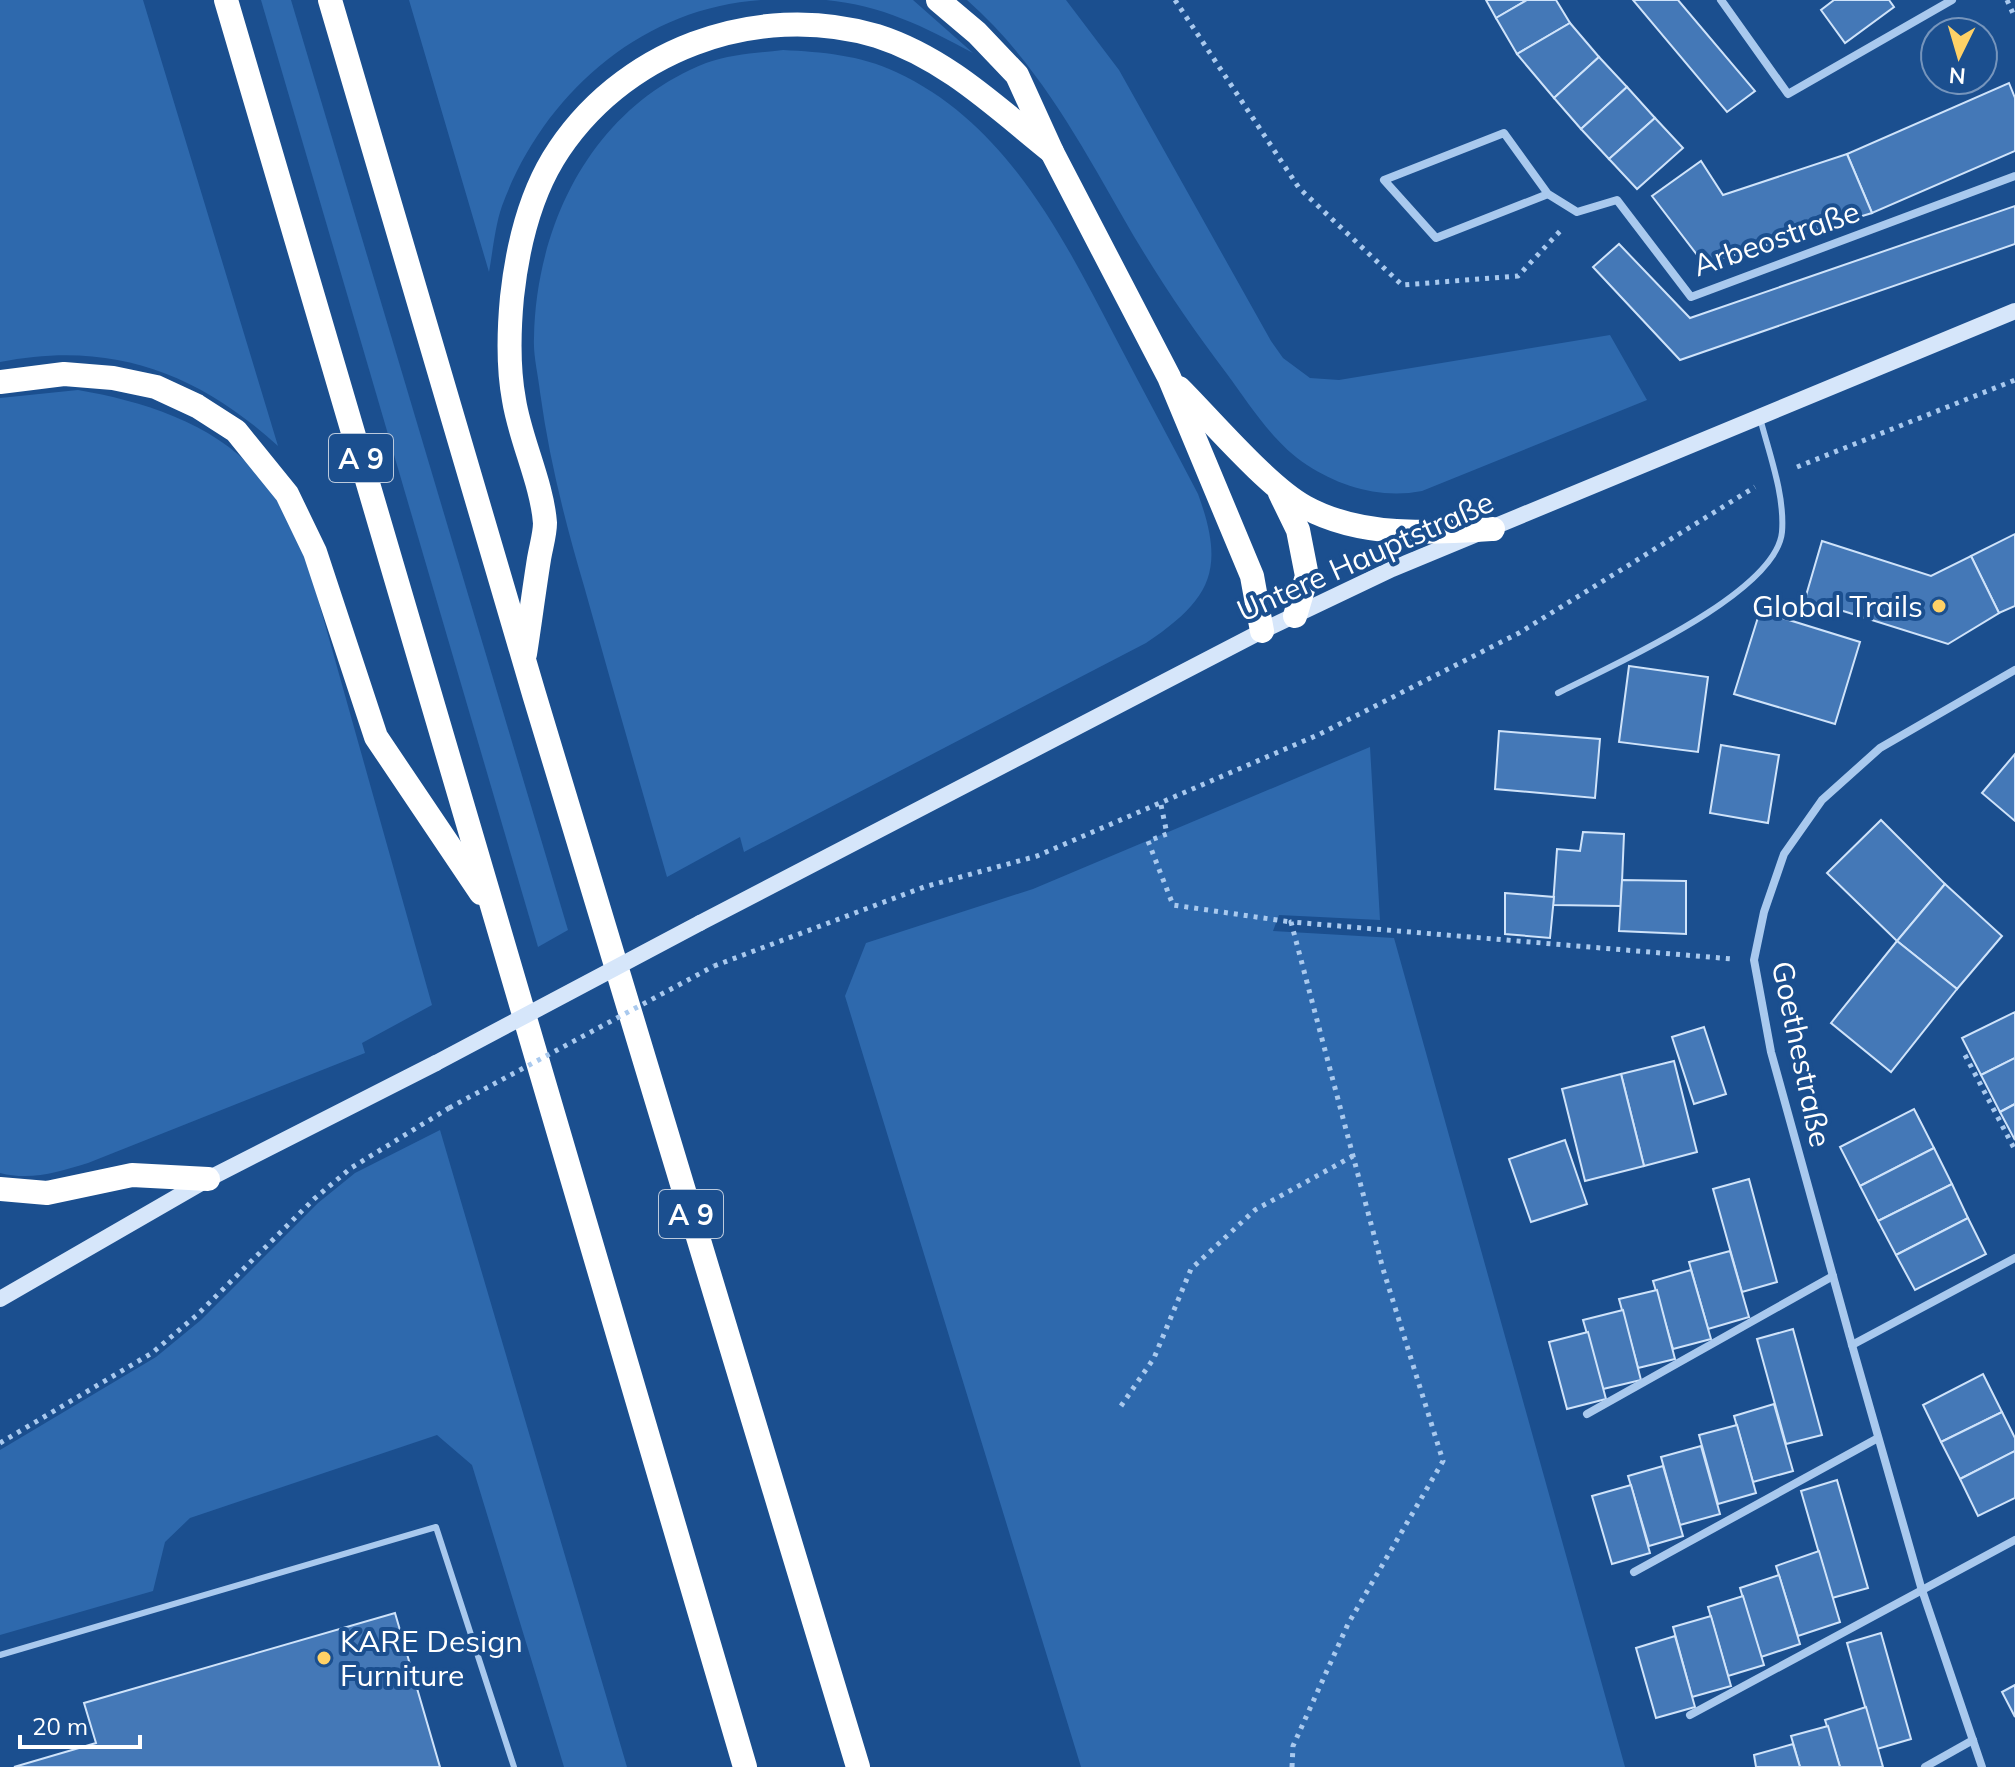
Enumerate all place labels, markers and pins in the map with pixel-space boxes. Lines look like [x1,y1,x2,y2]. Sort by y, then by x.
place label: Global Trails [1752,587,1923,625]
marker: Global Trails [1930,597,1948,615]
place label: KARE Design Furniture [340,1622,523,1694]
marker: KARE Design Furniture [315,1649,333,1667]

